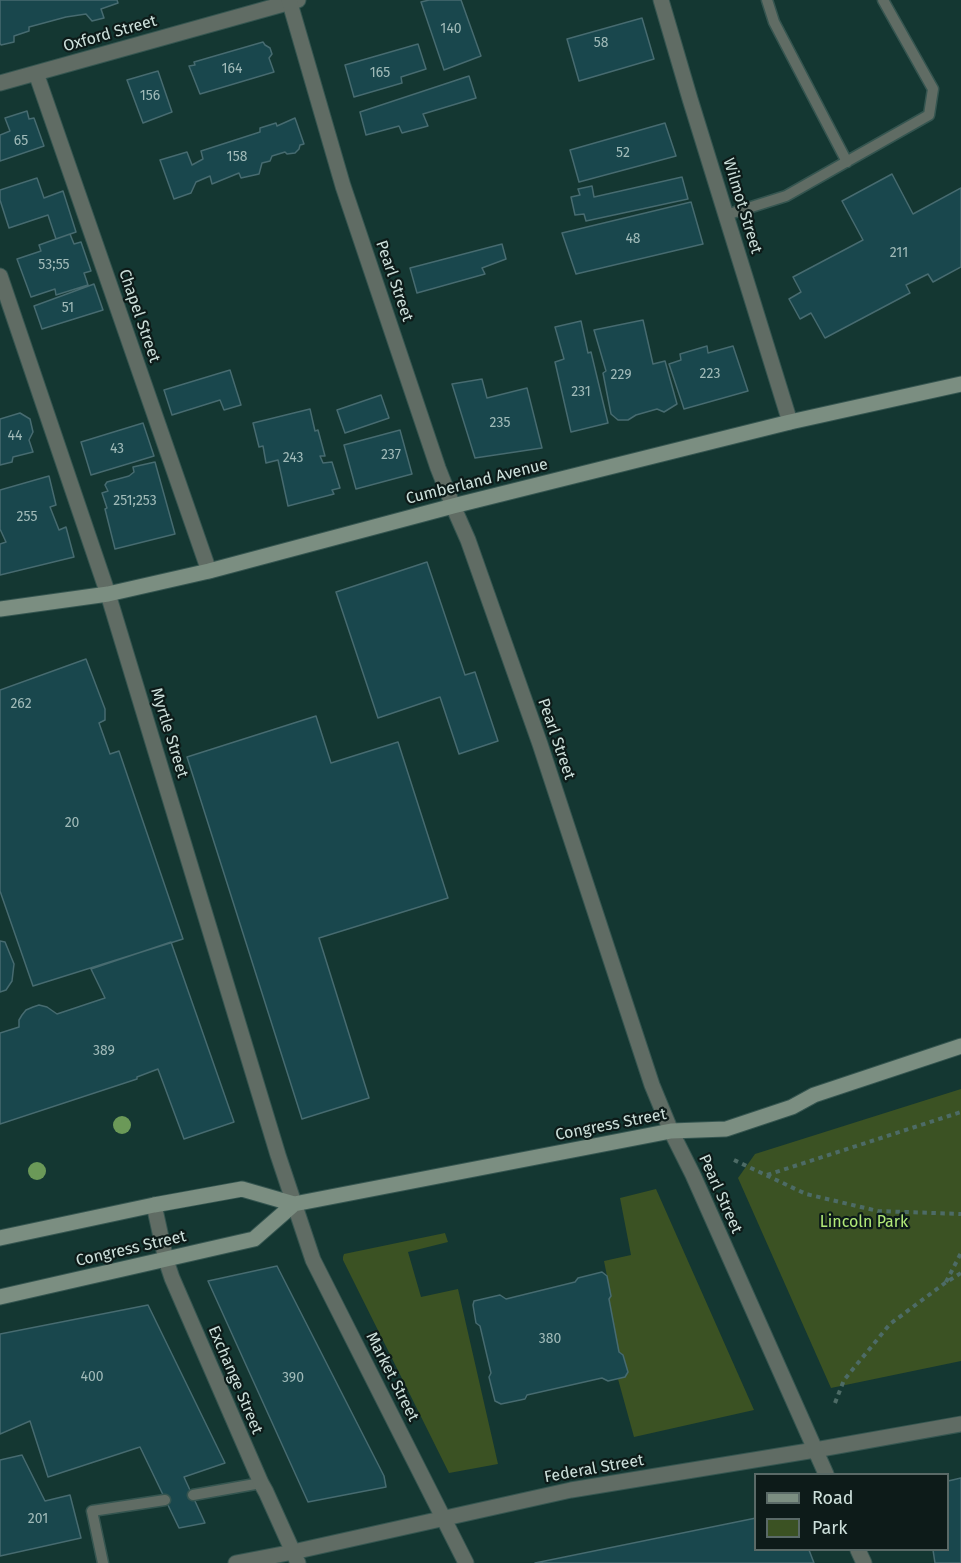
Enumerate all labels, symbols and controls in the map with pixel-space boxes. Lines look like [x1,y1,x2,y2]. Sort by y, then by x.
street label: Oxford Street [61,12,159,56]
house number: 140 [440,21,462,37]
house number: 58 [594,35,608,51]
house number: 164 [222,61,242,77]
house number: 165 [370,65,390,81]
house number: 156 [140,88,160,104]
house number: 65 [14,133,28,149]
house number: 52 [616,145,630,161]
house number: 158 [227,149,247,165]
street label: Wilmot Street [718,156,766,256]
house number: 48 [625,231,641,247]
street label: Pearl Street [371,238,417,324]
house number: 211 [890,245,908,261]
house number: 53;55 [38,257,70,273]
street label: Chapel Street [114,267,164,365]
house number: 51 [62,300,74,316]
house number: 223 [700,366,720,382]
house number: 229 [610,367,632,383]
house number: 231 [571,384,591,400]
house number: 235 [490,415,510,431]
house number: 44 [8,428,22,444]
house number: 43 [110,441,124,457]
house number: 237 [381,447,401,463]
house number: 243 [283,450,303,466]
street label: Cumberland Avenue [404,455,550,509]
house number: 251;253 [113,493,157,509]
house number: 255 [17,509,37,525]
street label: Myrtle Street [146,686,192,780]
house number: 262 [10,696,32,712]
street label: Pearl Street [533,696,579,782]
house number: 20 [65,815,79,831]
house number: 389 [93,1043,115,1059]
street label: Congress Street [554,1105,668,1145]
street label: Pearl Street [694,1151,746,1237]
park label: Lincoln Park [820,1213,908,1233]
street label: Congress Street [74,1227,188,1271]
street label: Exchange Street [204,1323,266,1437]
street label: Market Street [361,1329,423,1425]
house number: 380 [539,1331,561,1347]
house number: 400 [80,1369,104,1385]
house number: 390 [282,1370,304,1386]
street label: Federal Street [543,1451,645,1487]
legend [754,1473,949,1551]
text: Road [812,1487,854,1509]
house number: 201 [28,1511,48,1527]
text: Park [812,1517,847,1539]

